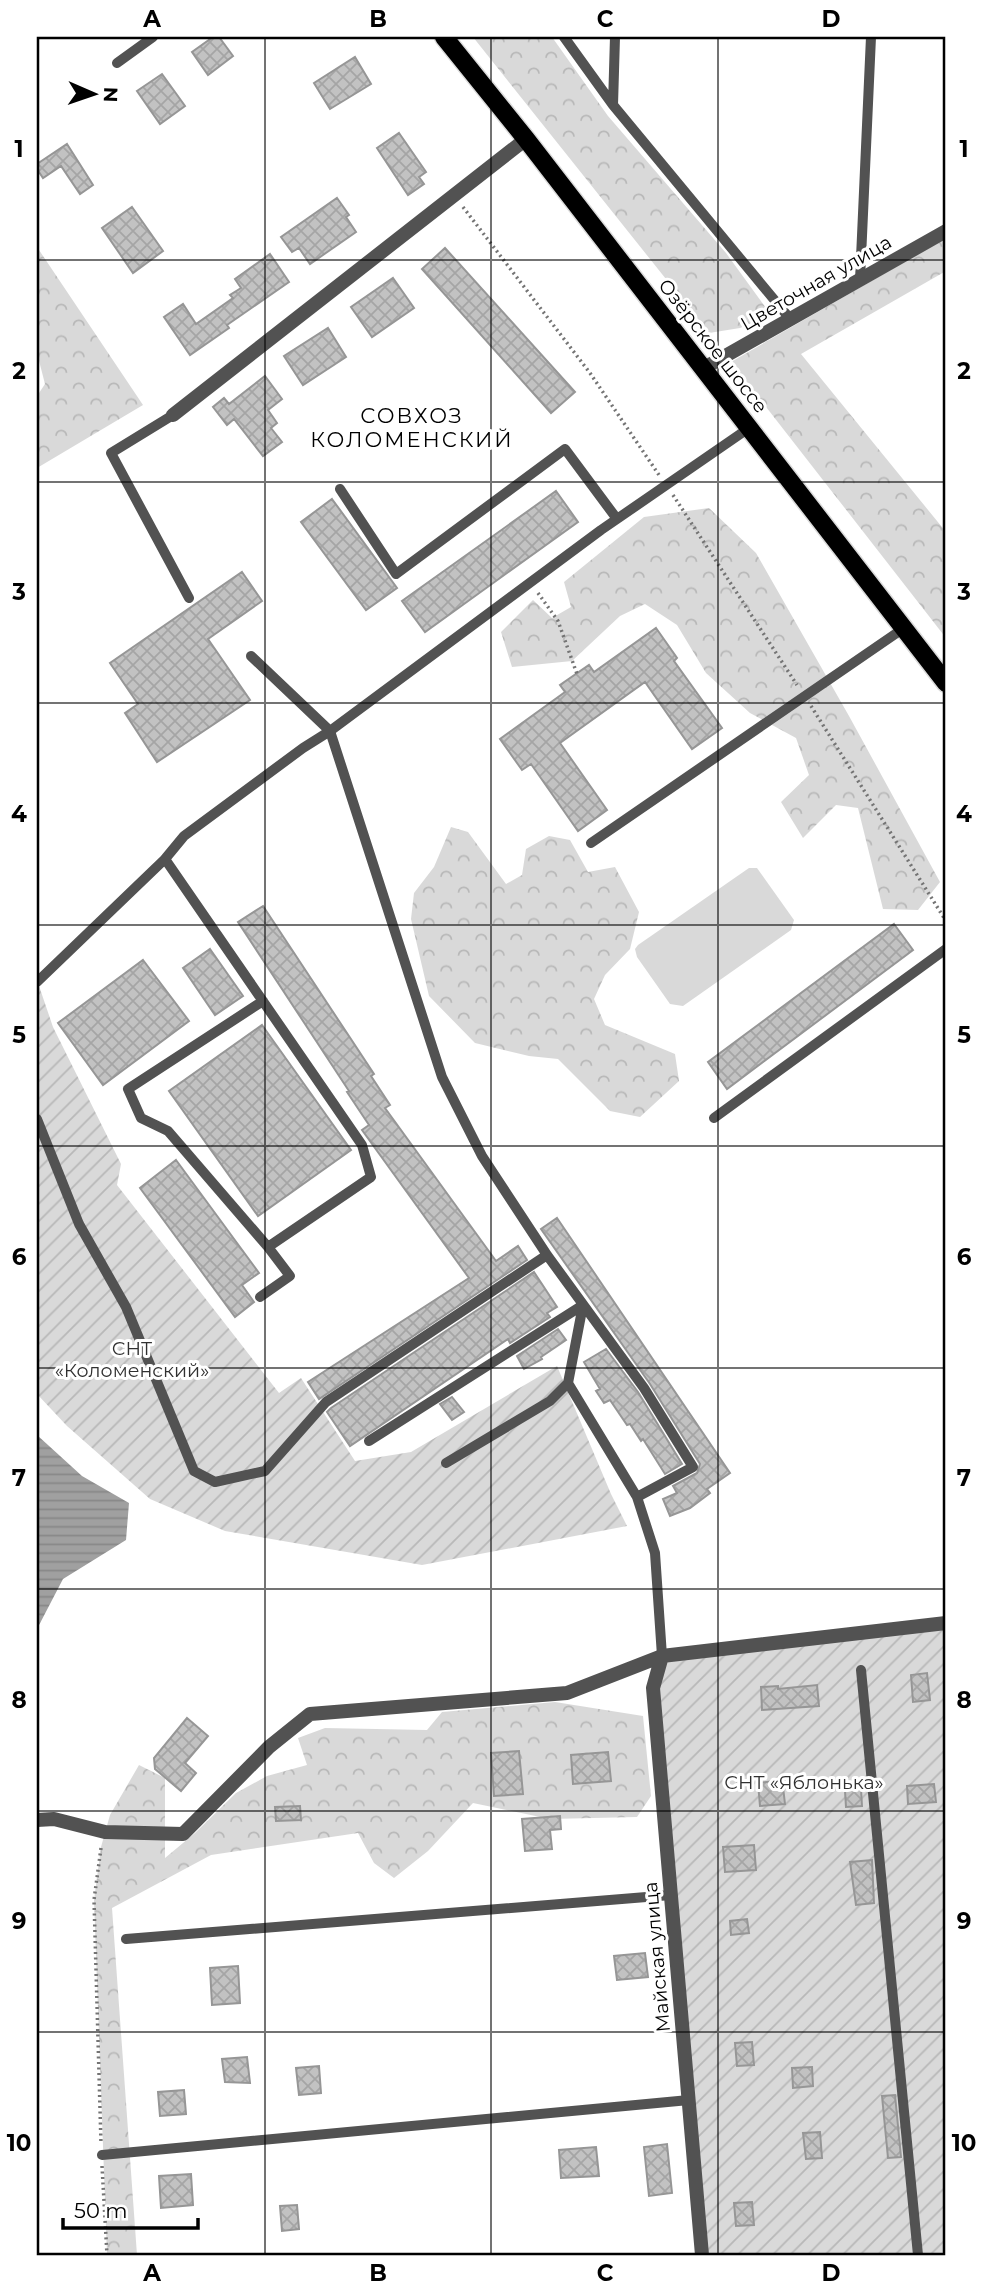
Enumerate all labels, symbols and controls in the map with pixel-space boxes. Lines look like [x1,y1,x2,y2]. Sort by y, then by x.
text: A [142,5,161,33]
text: B [369,5,387,33]
text: C [597,5,614,33]
text: D [822,5,841,33]
north arrow [60,60,130,130]
text: N [99,86,122,103]
text: 1 [14,135,24,163]
text: 1 [959,135,969,163]
street label: Цветочная улица [737,230,895,336]
street label: Озёрское шоссе [654,274,772,418]
text: 2 [12,357,26,385]
text: 2 [957,357,971,385]
district label: СОВХОЗ КОЛОМЕНСКИЙ [310,403,514,452]
text: 3 [11,578,26,606]
text: 3 [956,578,971,606]
text: 4 [11,800,27,828]
text: 4 [956,800,972,828]
text: 5 [12,1021,26,1049]
text: 5 [957,1021,971,1049]
text: 6 [12,1243,27,1271]
text: 6 [957,1243,972,1271]
park label: СНТ «Коломенский» [55,1337,209,1382]
text: 7 [12,1464,26,1492]
text: 7 [957,1464,971,1492]
text: 8 [11,1686,27,1714]
text: 8 [956,1686,972,1714]
park label: СНТ «Яблонька» [724,1771,884,1794]
street label: Майская улица [639,1881,675,2033]
text: 9 [12,1907,26,1935]
text: 9 [957,1907,971,1935]
text: 10 [7,2129,31,2157]
text: 10 [952,2129,976,2157]
scale bar [63,2187,198,2231]
text: 50 m [74,2198,128,2223]
text: A [142,2259,161,2287]
text: B [369,2259,387,2287]
text: C [597,2259,614,2287]
text: D [822,2259,841,2287]

